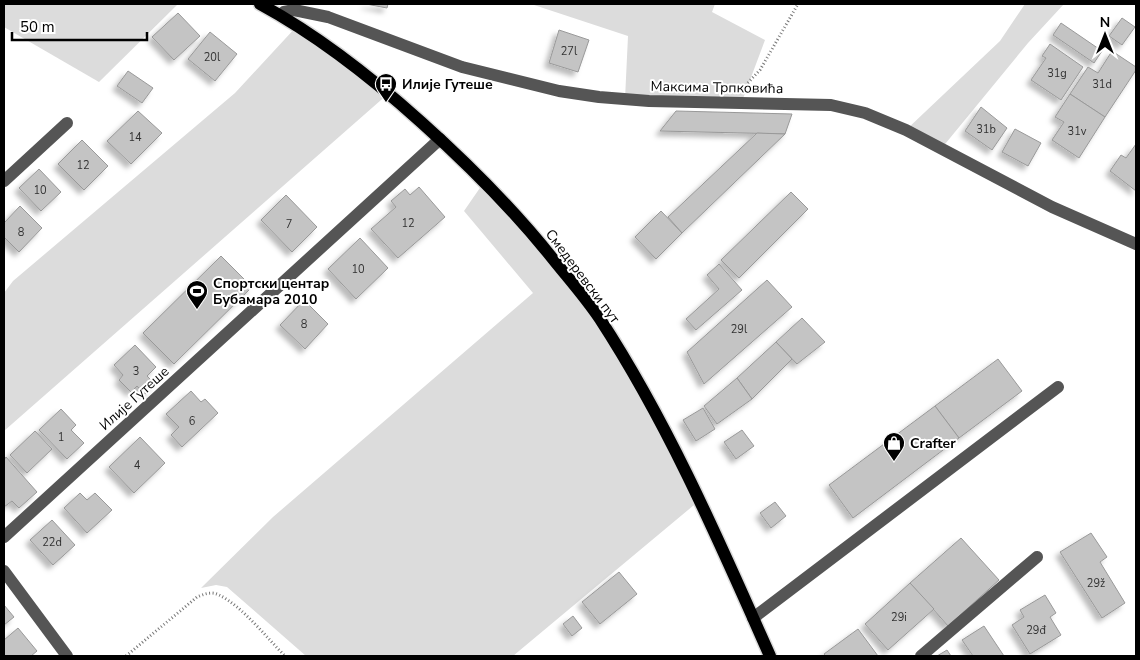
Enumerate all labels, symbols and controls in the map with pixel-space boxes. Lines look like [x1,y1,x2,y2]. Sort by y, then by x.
scale bar [12,10,148,42]
north arrow [1080,10,1130,60]
text: N [1100,13,1110,32]
text: 50 m [20,17,55,37]
house number: 27l [561,44,578,59]
house number: 20l [204,50,221,65]
house number: 31g [1047,66,1067,81]
bus stop icon: Илије Гутеше [374,72,398,103]
place label: Илије Гутеше [402,75,493,94]
street label: Максима Трпковића [651,77,783,98]
house number: 31d [1092,77,1112,92]
house number: 31b [976,122,996,137]
house number: 31v [1068,124,1087,139]
house number: 14 [128,130,142,145]
house number: 12 [76,158,90,173]
house number: 10 [33,183,47,198]
house number: 12 [401,216,415,231]
house number: 7 [286,217,292,232]
house number: 8 [18,225,25,240]
street label: Смедеревски пут [541,225,625,328]
house number: 10 [351,262,365,277]
place label: Спортски центар Бубамара 2010 [213,274,329,309]
sports icon: Спортски центар Бубамара 2010 [185,279,209,310]
house number: 8 [301,317,308,332]
house number: 29l [731,322,748,337]
street label: Илије Гутеше [95,362,173,435]
house number: 3 [133,364,139,379]
house number: 6 [189,414,196,429]
house number: 1 [58,430,64,445]
shop icon: Crafter [882,431,906,462]
place label: Crafter [910,434,956,453]
house number: 4 [134,458,141,473]
house number: 22d [42,535,62,550]
house number: 29ž [1087,576,1105,591]
house number: 29i [891,610,907,625]
house number: 29đ [1026,623,1046,638]

